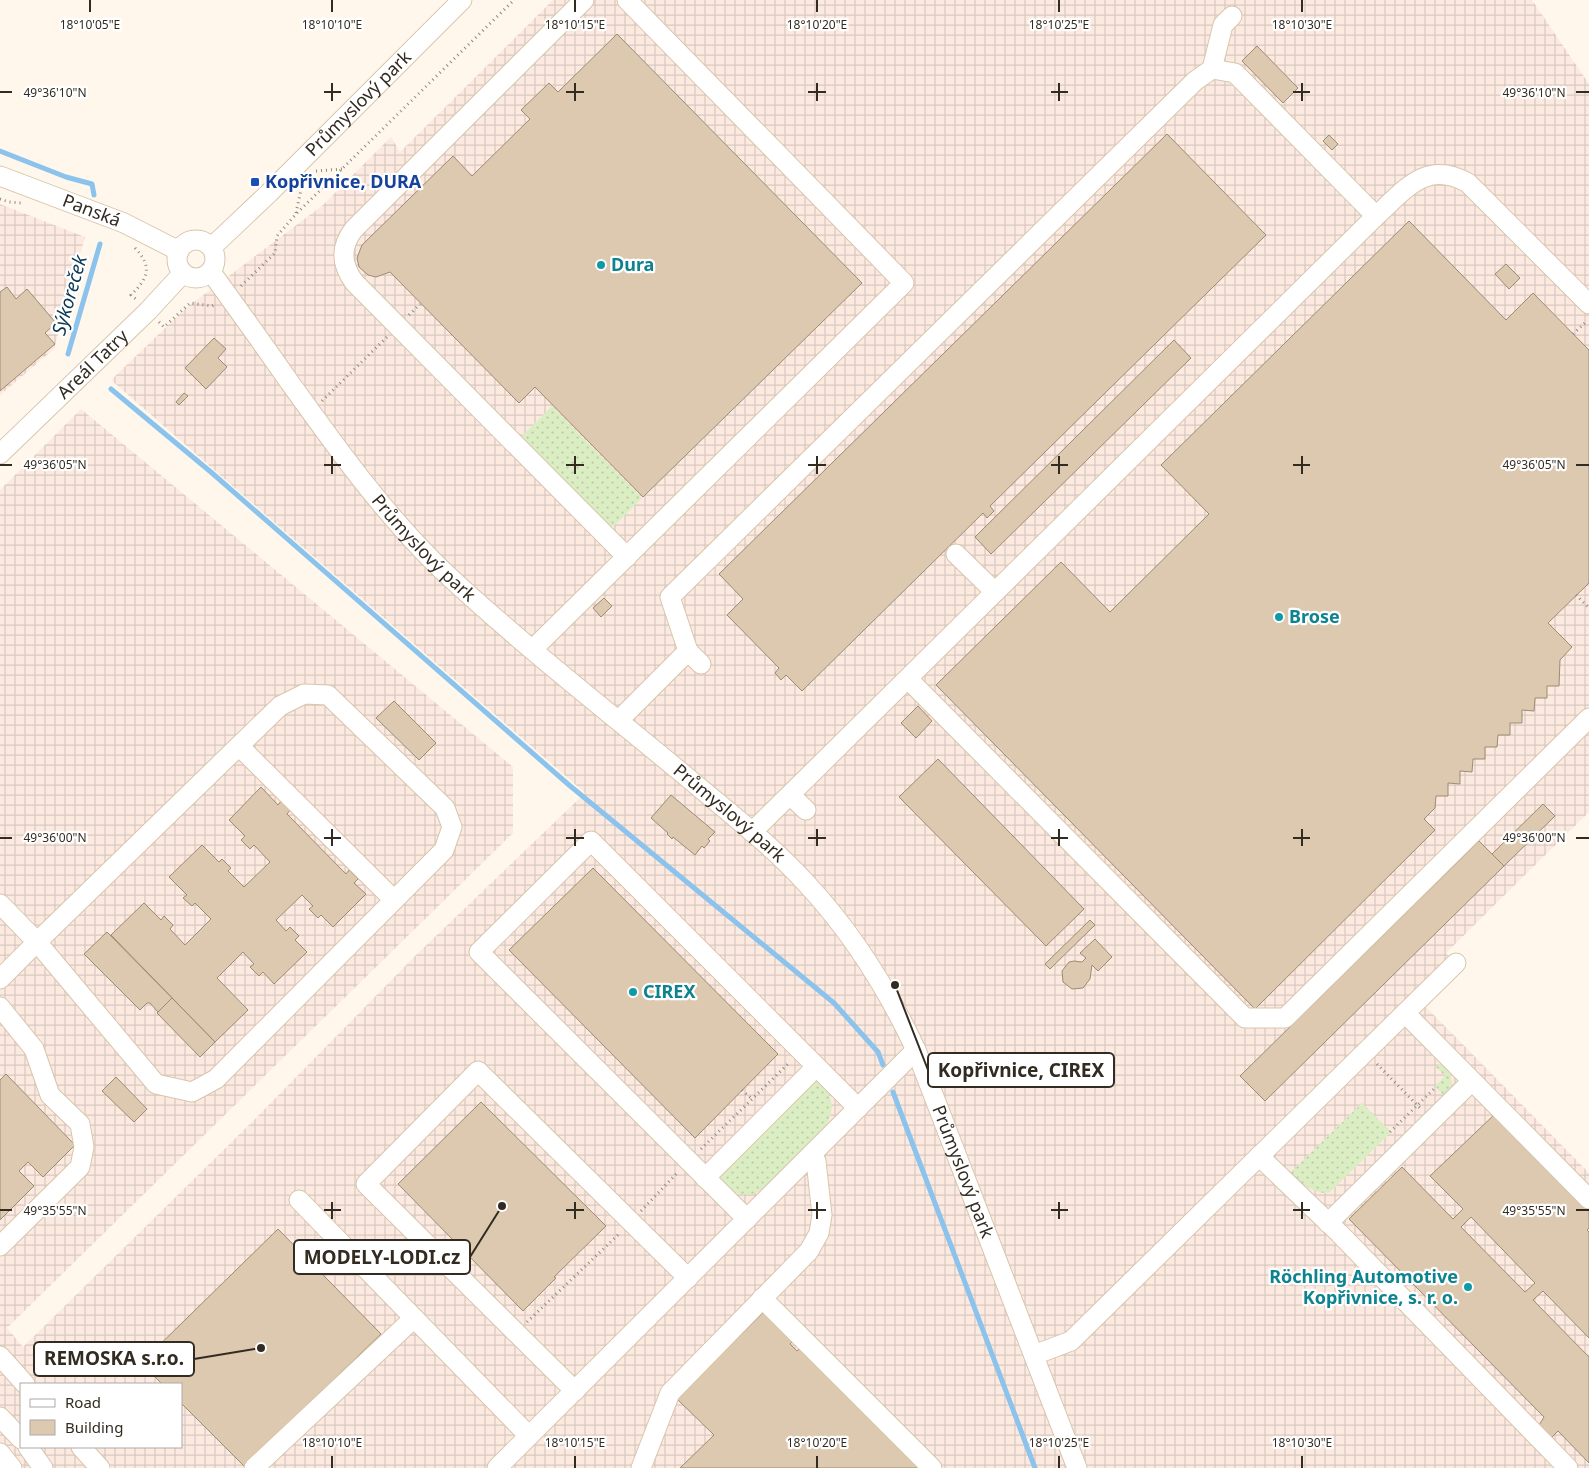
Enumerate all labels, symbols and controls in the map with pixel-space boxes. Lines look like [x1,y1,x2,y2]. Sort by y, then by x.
text: 18°10'05"E [60,16,120,33]
text: 18°10'10"E [302,16,362,33]
text: 18°10'15"E [545,16,605,33]
text: 18°10'20"E [787,16,847,33]
text: 18°10'25"E [1029,16,1089,33]
text: 18°10'30"E [1272,16,1332,33]
street label: Průmyslový park [300,44,416,161]
text: 49°36'10"N [23,84,87,101]
text: 49°36'10"N [1502,84,1566,101]
place label: Kopřivnice, DURA [265,169,422,193]
marker: Kopřivnice, DURA [249,176,261,188]
street label: Panská [59,188,125,232]
water label: Sýkoreček [45,251,93,338]
place label: Dura [611,252,654,276]
marker: Dura [595,259,607,271]
street label: Areál Tatry [51,323,133,404]
text: 49°36'05"N [23,456,87,473]
text: 49°36'05"N [1502,456,1566,473]
street label: Průmyslový park [367,489,482,607]
place label: Brose [1289,604,1340,628]
marker: Brose [1273,611,1285,623]
street label: Průmyslový park [669,758,792,867]
text: 49°36'00"N [23,829,87,846]
text: 49°36'00"N [1502,829,1566,846]
place label: CIREX [643,979,696,1003]
marker: CIREX [627,986,639,998]
callout: Kopřivnice, CIREX [928,1053,1114,1087]
text: Kopřivnice, CIREX [938,1057,1105,1083]
street label: Průmyslový park [927,1101,1000,1242]
text: 49°35'55"N [23,1202,87,1219]
text: 49°35'55"N [1502,1202,1566,1219]
callout: MODELY-LODI.cz [294,1240,470,1274]
text: MODELY-LODI.cz [304,1244,460,1270]
place label: Röchling Automotive Kopřivnice, s. r. o. [1269,1264,1458,1309]
marker: Röchling Automotive Kopřivnice, s. r. o. [1462,1281,1474,1293]
callout: REMOSKA s.r.o. [34,1342,194,1376]
text: REMOSKA s.r.o. [44,1345,184,1371]
legend [20,1383,182,1448]
text: Road [65,1392,101,1412]
text: Building [65,1417,123,1437]
text: 18°10'10"E [302,1434,362,1451]
text: 18°10'15"E [545,1434,605,1451]
text: 18°10'20"E [787,1434,847,1451]
text: 18°10'25"E [1029,1434,1089,1451]
text: 18°10'30"E [1272,1434,1332,1451]

